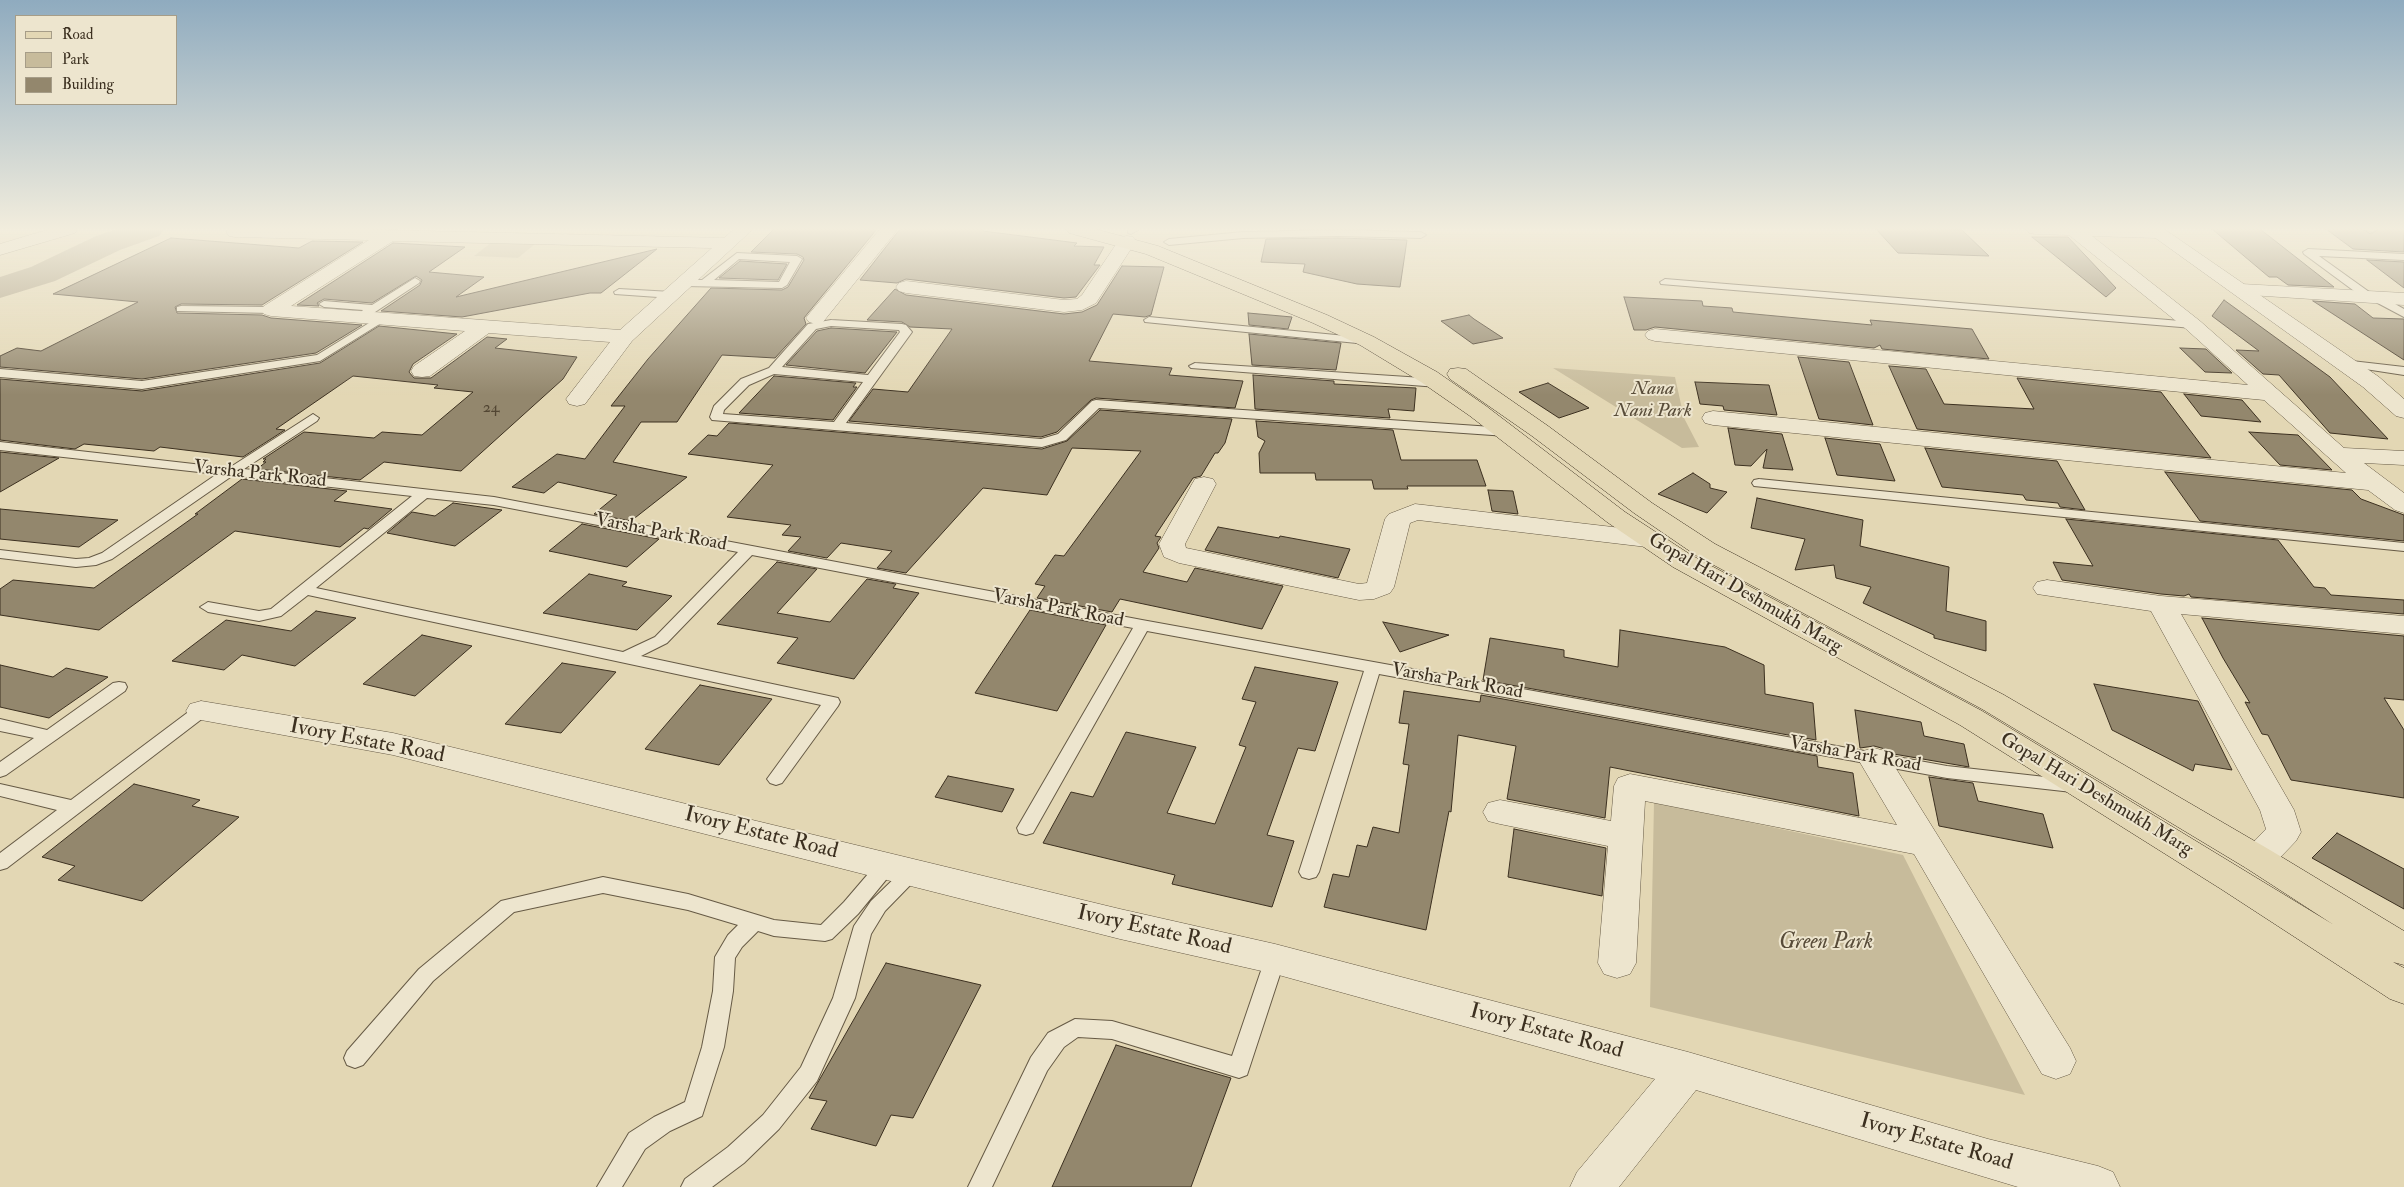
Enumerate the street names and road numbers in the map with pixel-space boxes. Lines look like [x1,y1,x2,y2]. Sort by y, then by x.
street label: Varsha Park Road [193,457,327,493]
street label: Varsha Park Road [593,509,729,557]
street label: Gopal Hari Deshmukh Marg [1644,529,1846,659]
street label: Varsha Park Road [990,585,1126,633]
street label: Varsha Park Road [1389,659,1525,705]
street label: Ivory Estate Road [287,714,447,770]
street label: Gopal Hari Deshmukh Marg [1996,728,2196,862]
street label: Varsha Park Road [1787,732,1923,778]
street label: Ivory Estate Road [681,802,841,866]
street label: Ivory Estate Road [1074,900,1234,962]
street label: Ivory Estate Road [1467,999,1625,1065]
street label: Ivory Estate Road [1857,1109,2015,1177]

